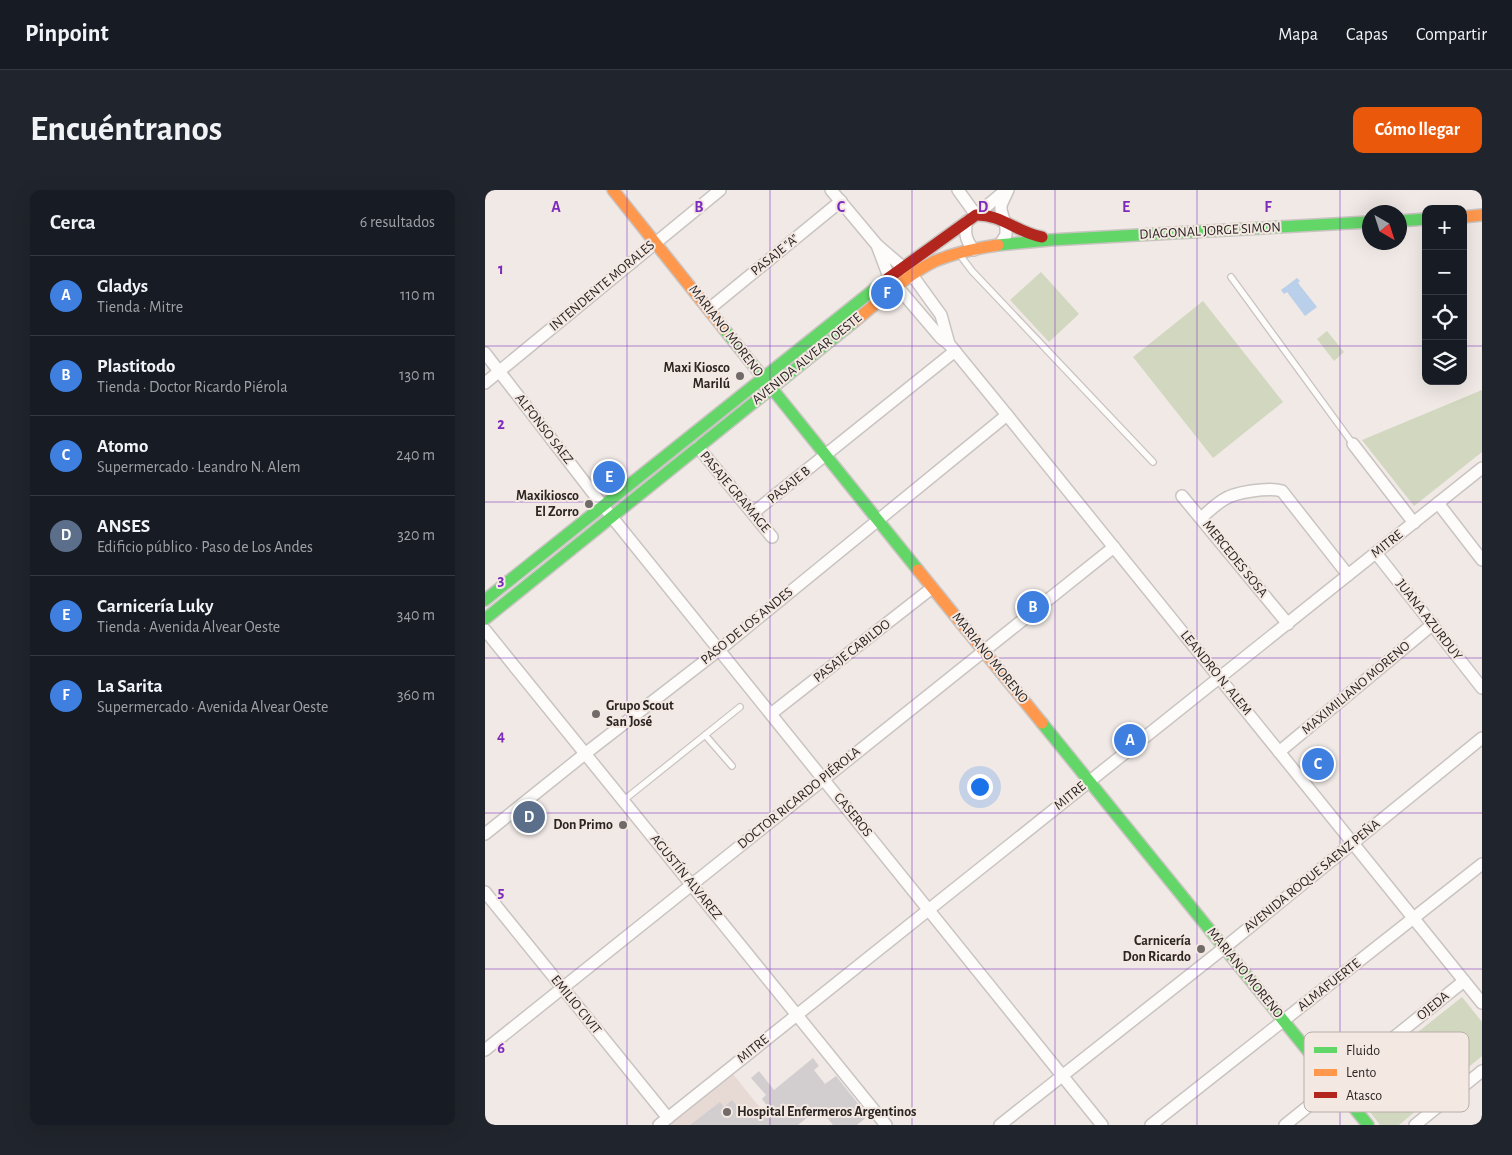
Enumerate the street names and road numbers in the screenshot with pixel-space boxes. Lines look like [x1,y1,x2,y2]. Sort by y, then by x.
street label: DIAGONAL JORGE SIMON [1139,220,1281,242]
street label: PASAJE "A" [748,232,802,278]
street label: INTENDENTE MORALES [547,238,657,334]
street label: MARIANO MORENO [686,283,766,379]
street label: AVENIDA ALVEAR OESTE [749,310,865,407]
street label: ALFONSO SAEZ [512,391,576,467]
street label: PASAJE GRAMAGE [697,449,773,535]
street label: PASAJE B [765,464,813,506]
street label: MERCEDES SOSA [1200,518,1270,600]
street label: MITRE [1369,527,1406,561]
street label: JUANA AZURDUY [1393,577,1465,663]
street label: PASO DE LOS ANDES [698,585,796,667]
street label: MARIANO MORENO [949,610,1031,706]
street label: PASAJE CABILDO [811,617,893,685]
street label: LEANDRO N. ALEM [1178,628,1254,718]
street label: MAXIMILIANO MORENO [1299,639,1413,737]
street label: DOCTOR RICARDO PIÉROLA [733,742,863,852]
street label: MITRE [1052,779,1089,813]
street label: CASEROS [831,790,875,840]
street label: AVENIDA ROQUE SAENZ PEÑA [1240,815,1383,935]
street label: AGUSTÍN ALVAREZ [648,830,727,922]
street label: MARIANO MORENO [1204,925,1286,1021]
street label: ALMAFUERTE [1295,956,1363,1014]
street label: EMILIO CIVIT [548,973,604,1037]
street label: OJEDA [1414,989,1452,1023]
street label: MITRE [735,1032,772,1066]

